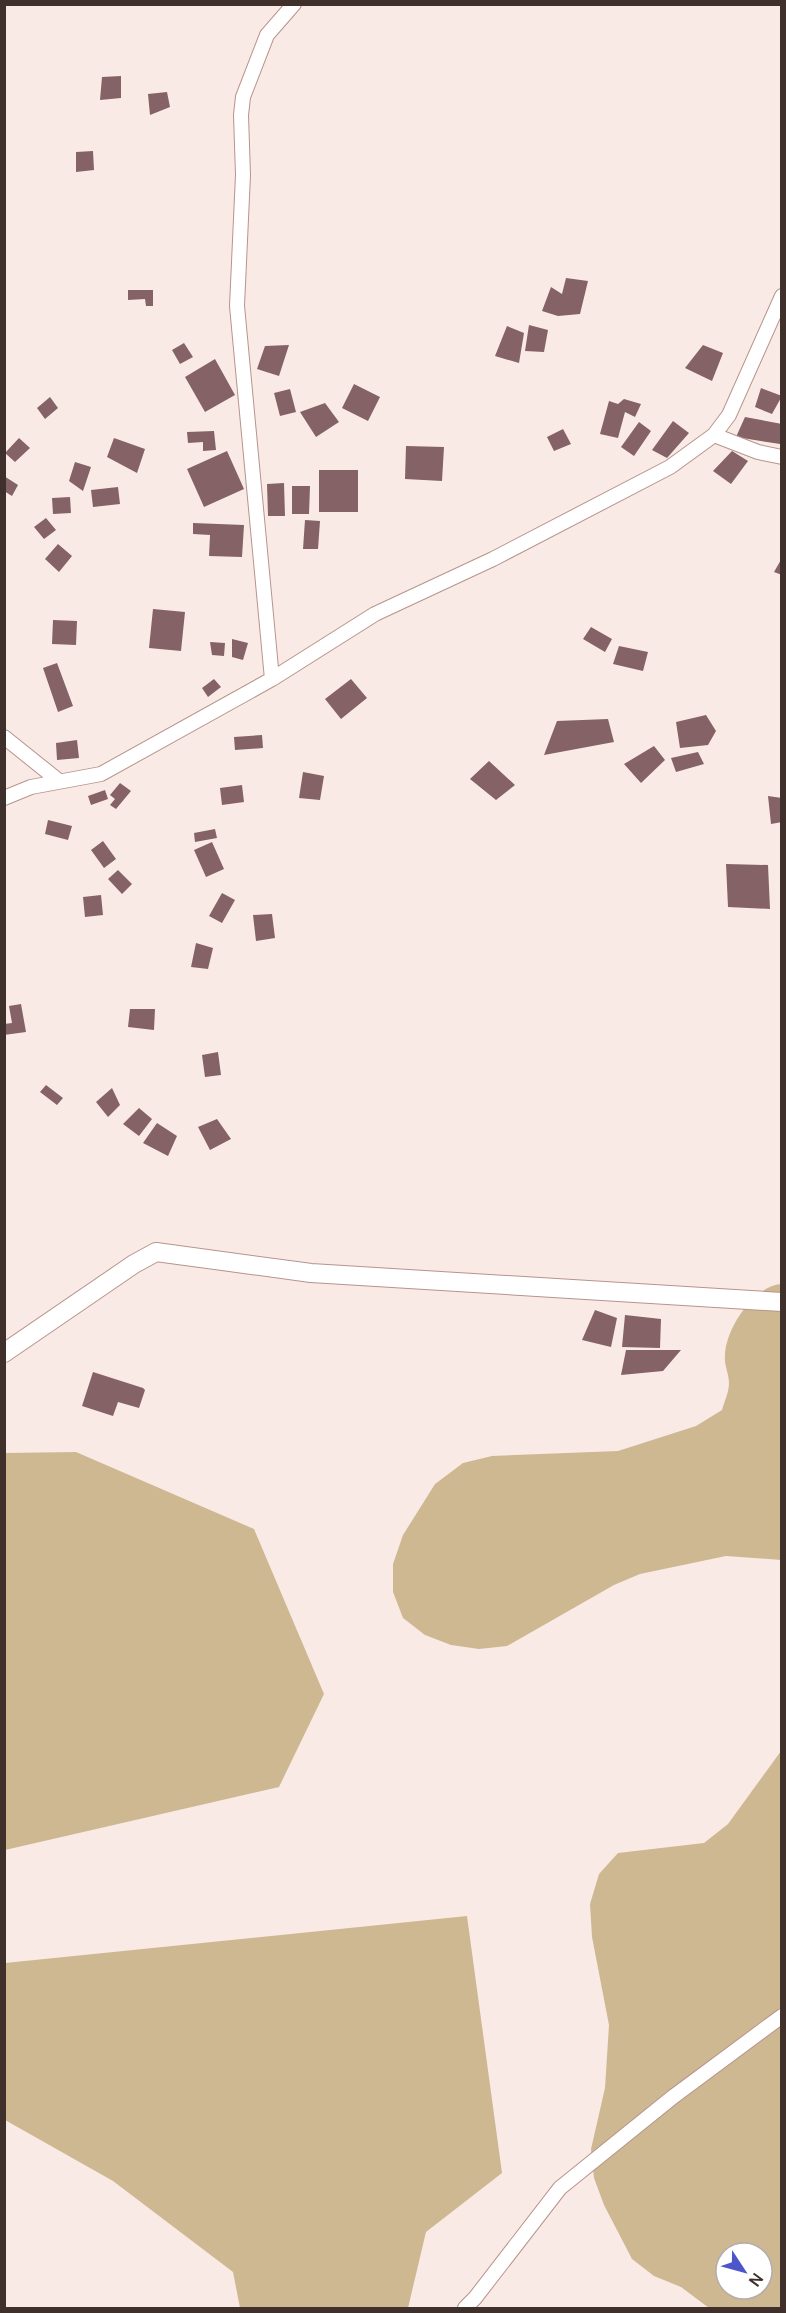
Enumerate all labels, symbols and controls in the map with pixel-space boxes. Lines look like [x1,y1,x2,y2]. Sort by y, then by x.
north arrow [714,2241,774,2301]
text: N [744,2269,768,2291]

